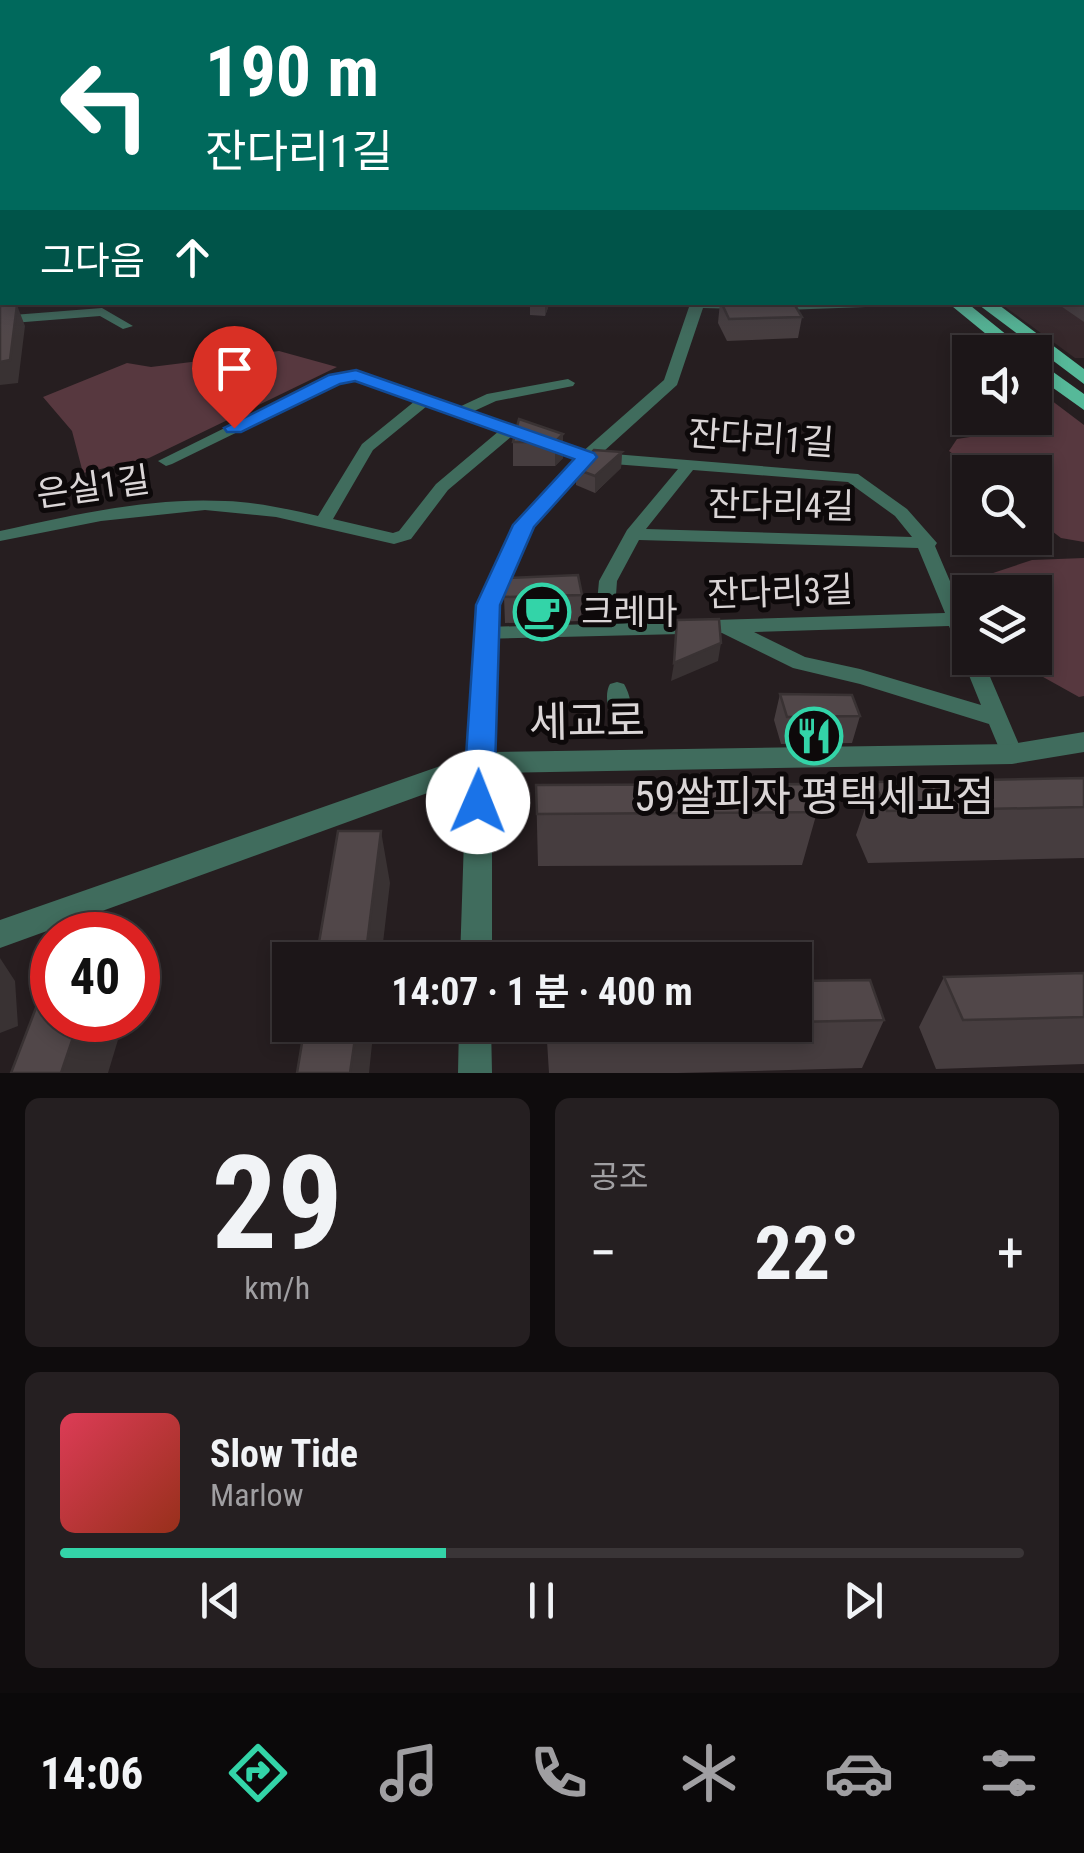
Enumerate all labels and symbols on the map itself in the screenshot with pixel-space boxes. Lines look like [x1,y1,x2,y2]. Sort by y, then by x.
pin [192,326,277,429]
street label: 잔다리1길 [687,413,835,464]
street label: 은실1길 [34,459,152,516]
street label: 잔다리4길 [708,484,854,527]
street label: 잔다리3길 [706,569,854,616]
cafe icon: 크레마 [512,582,572,642]
place label: 크레마 [581,592,678,633]
street label: 세교로 [529,696,645,747]
restaurant icon: 59쌀피자 평택세교점 [784,706,844,766]
position arrow [426,750,530,854]
place label: 59쌀피자 평택세교점 [634,772,994,821]
speed limit sign: 40 [30,912,160,1042]

